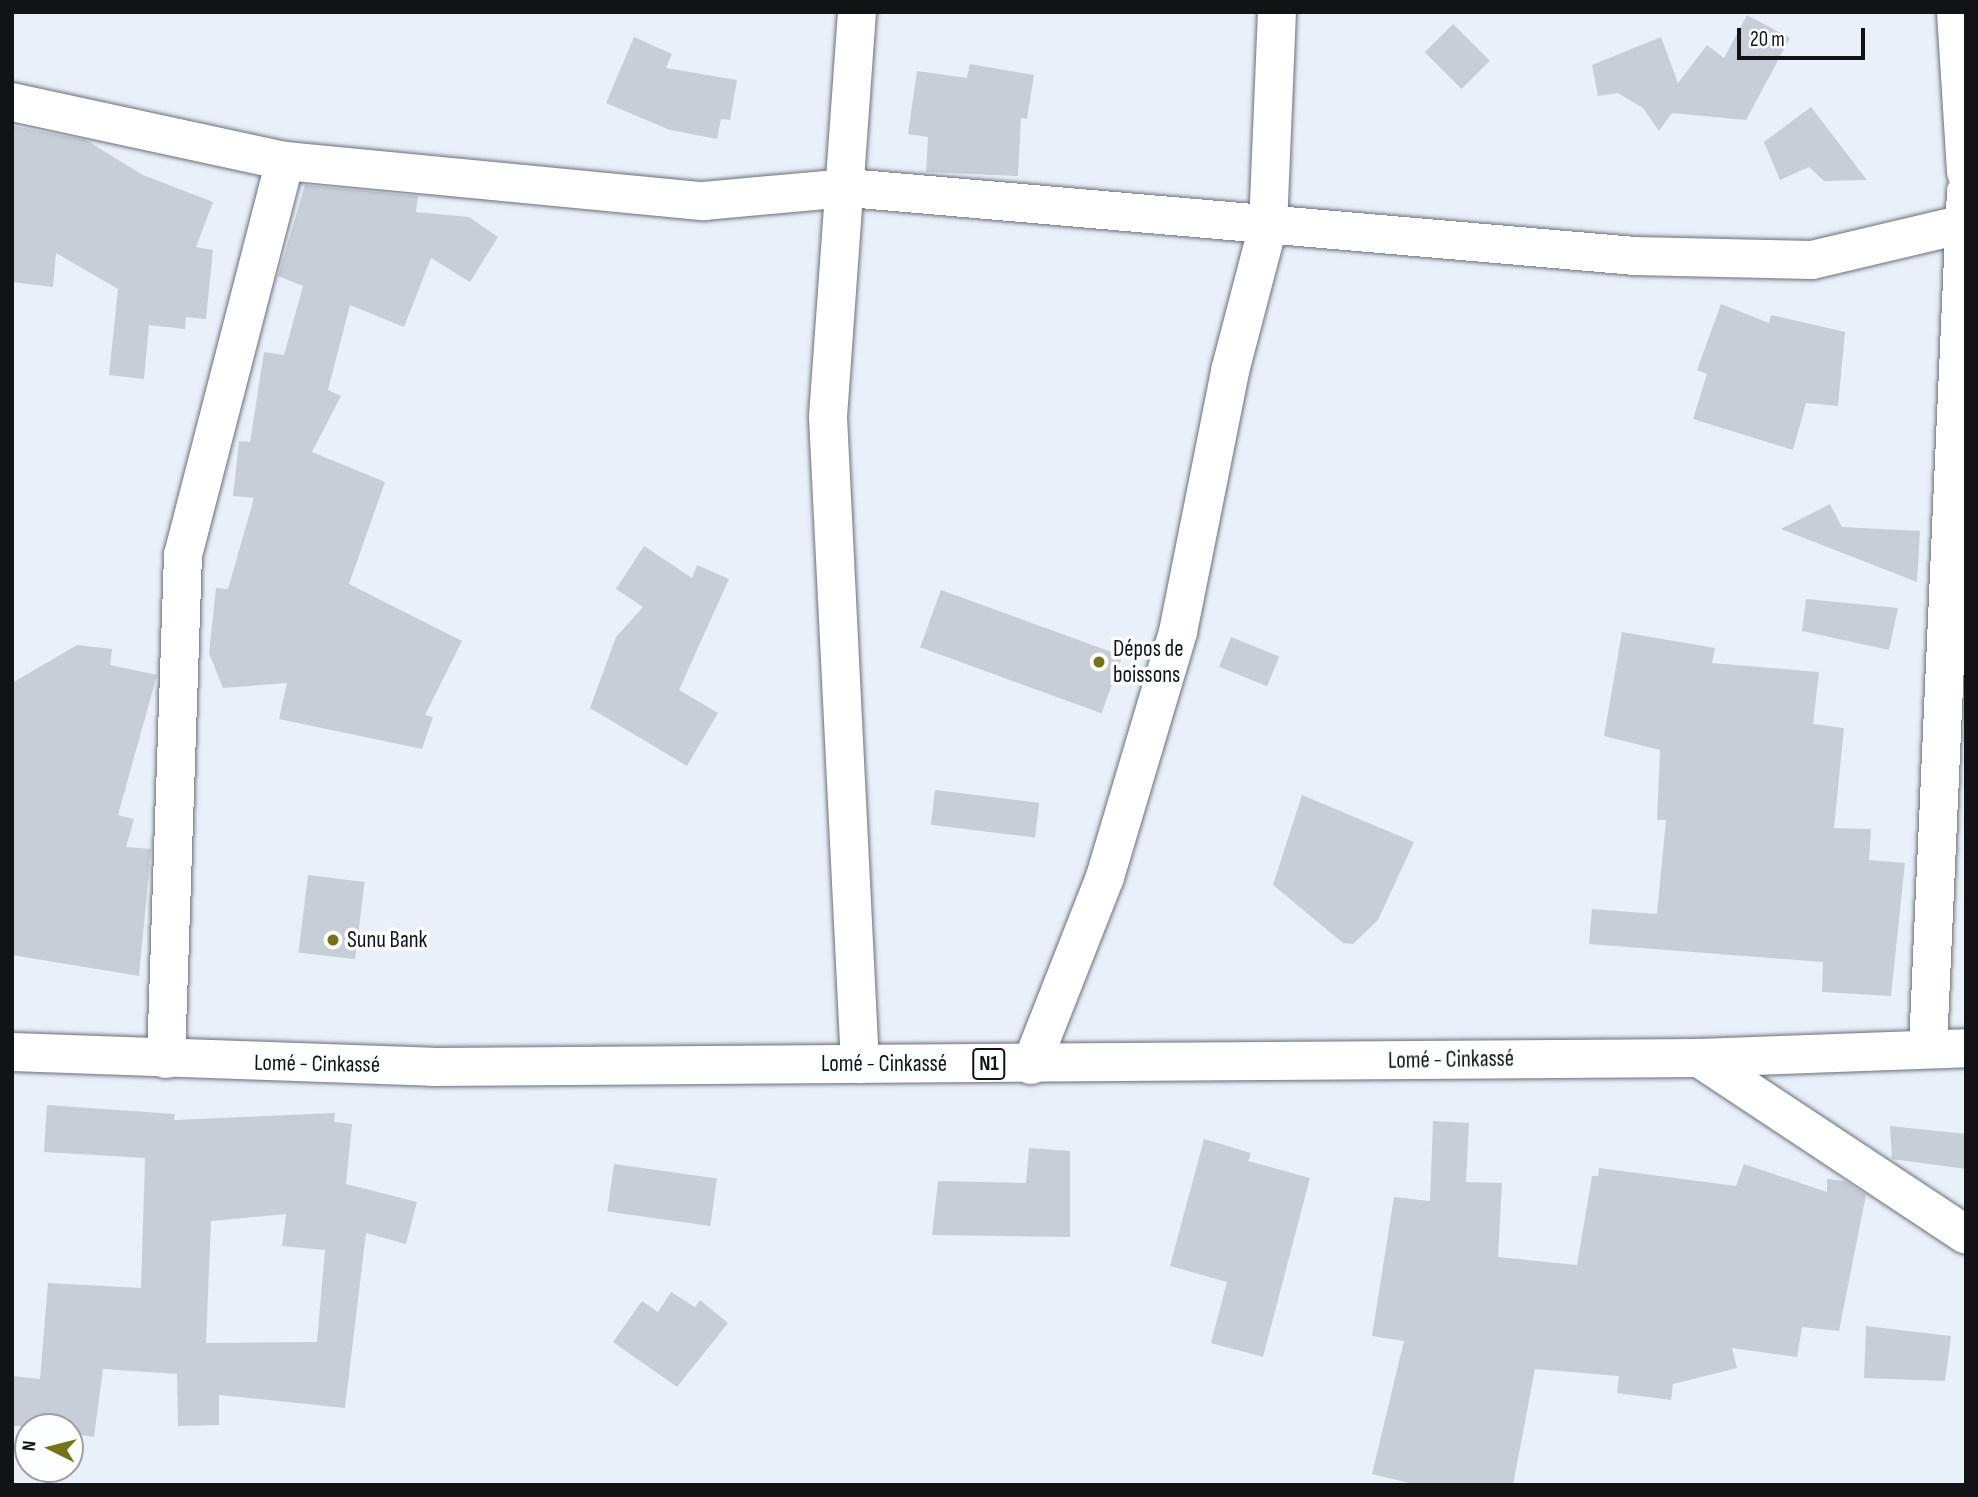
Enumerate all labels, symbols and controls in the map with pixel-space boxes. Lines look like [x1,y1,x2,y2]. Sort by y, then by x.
scale bar [1740,14,1868,58]
text: 20 m [1750,27,1785,52]
place label: Dépos de boissons [1113,635,1183,689]
marker: Dépos de boissons [1091,654,1107,670]
place label: Sunu Bank [347,926,427,954]
marker: Sunu Bank [325,932,341,948]
street label: Lomé - Cinkassé [1388,1045,1514,1075]
road number: N1 [972,1046,1006,1082]
street label: Lomé - Cinkassé [254,1049,380,1079]
street label: Lomé - Cinkassé [821,1050,947,1078]
north arrow [14,1413,84,1483]
text: N [18,1440,42,1452]

